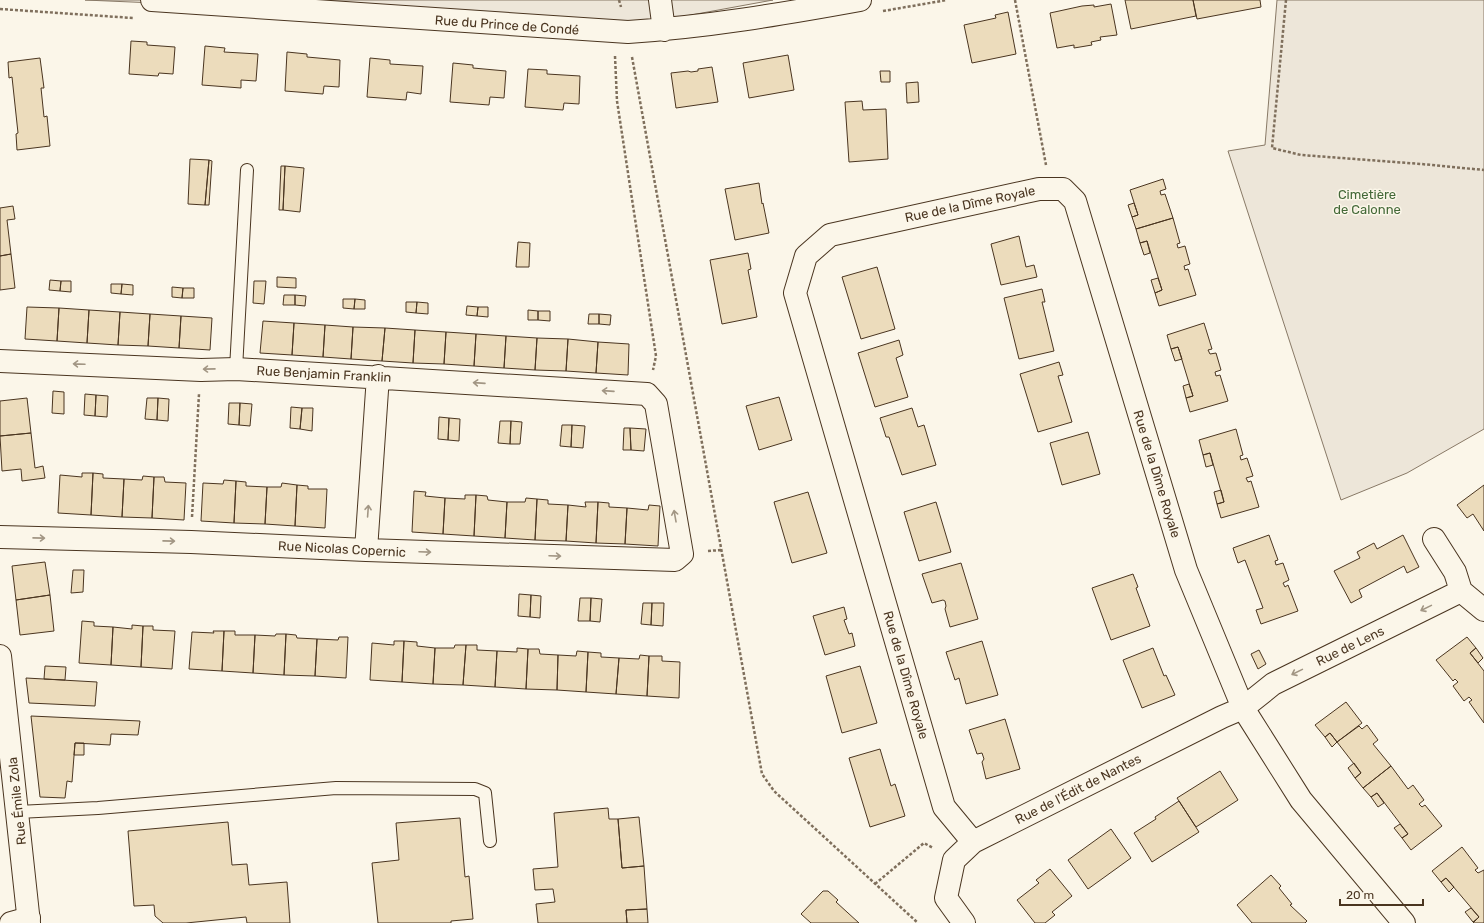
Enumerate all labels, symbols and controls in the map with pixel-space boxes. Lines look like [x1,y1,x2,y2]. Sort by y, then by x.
street label: Rue du Prince de Condé [434,12,580,38]
street label: Rue de la Dîme Royale [903,183,1037,225]
park label: Cimetière de Calonne [1333,187,1401,217]
one-way arrow [73,361,86,368]
street label: Rue Benjamin Franklin [256,363,392,385]
one-way arrow [203,365,216,373]
one-way arrow [473,379,486,386]
one-way arrow [602,387,615,394]
street label: Rue de la Dîme Royale [1130,408,1184,540]
one-way arrow [365,505,372,518]
one-way arrow [671,510,679,523]
one-way arrow [32,534,45,542]
one-way arrow [162,537,175,545]
street label: Rue Nicolas Copernic [278,538,406,560]
one-way arrow [418,548,431,556]
one-way arrow [548,553,561,560]
one-way arrow [1420,605,1432,612]
street label: Rue de la Dîme Royale [880,609,932,741]
street label: Rue de Lens [1313,623,1387,669]
one-way arrow [1291,669,1303,676]
street label: Rue de l'Édit de Nantes [1013,751,1144,827]
street label: Rue Émile Zola [5,756,29,846]
scale bar [1340,881,1423,907]
text: 20 m [1346,888,1374,902]

